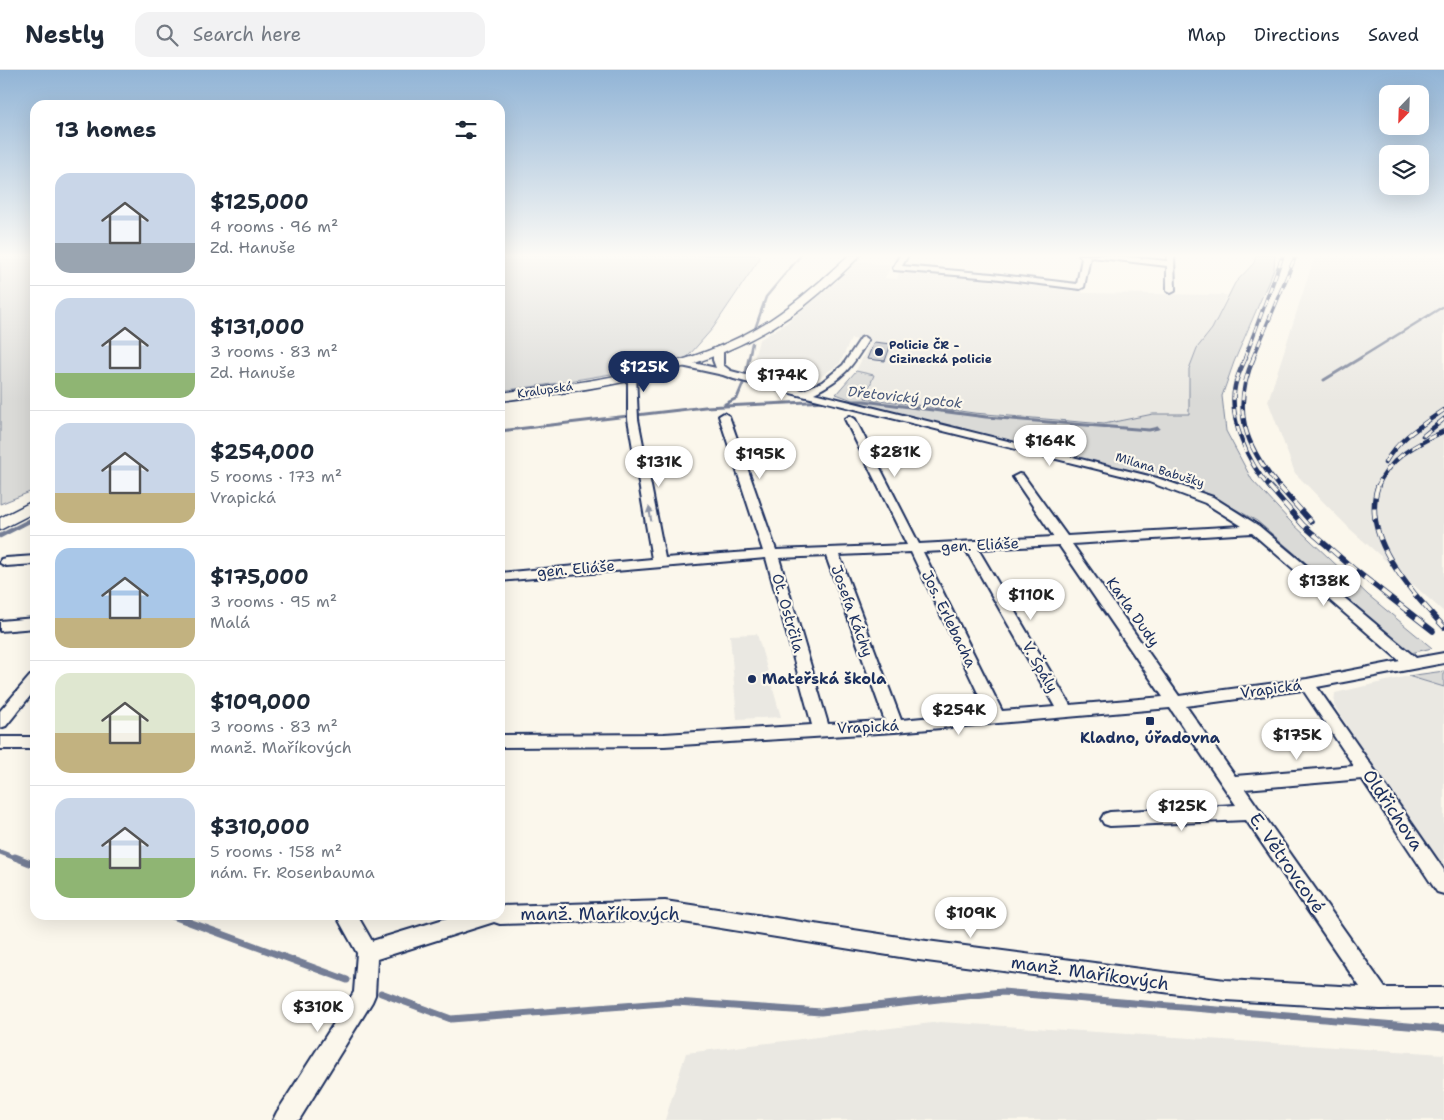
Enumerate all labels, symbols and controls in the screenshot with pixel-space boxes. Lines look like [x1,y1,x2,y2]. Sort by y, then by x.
search box [135,12,485,57]
text: Nestly [25,19,105,51]
icon: search [153,21,181,49]
text: Search here [193,22,301,47]
text: Map [1188,23,1226,47]
text: Directions [1254,23,1340,47]
text: Saved [1368,23,1419,47]
north arrow [1379,85,1429,135]
map controls [1379,85,1429,195]
text: 13 homes [55,116,156,144]
icon: filters [452,116,480,144]
button: layers [1379,145,1429,195]
text: $125,000 [210,188,309,216]
icon: home [95,193,155,253]
text: 4 rooms · 96 m² [210,216,338,237]
text: Zd. Hanuše [210,237,295,258]
text: $131,000 [210,313,304,341]
icon: home [95,318,155,378]
place label: Policie ČR - Cizinecká policie [889,337,992,367]
text: 3 rooms · 83 m² [210,341,338,362]
marker: Policie ČR - Cizinecká policie [873,346,885,358]
pin: $125K [609,350,679,393]
text: $125K [619,356,669,377]
pin: $174K [747,358,817,401]
text: Zd. Hanuše [210,362,295,383]
text: $174K [757,364,807,385]
street label: Kralupská [516,378,574,402]
water label: Dřetovický potok [847,382,963,412]
pin: $164K [1015,424,1085,467]
text: $164K [1025,430,1075,451]
pin: $281K [860,436,930,478]
text: $254,000 [210,438,314,466]
pin: $195K [725,438,795,480]
text: $281K [870,441,920,462]
icon: home [95,443,155,503]
text: $195K [735,443,785,464]
pin: $131K [624,446,694,488]
street label: Milana Babušky [1114,449,1207,491]
text: $131K [636,451,682,472]
text: 5 rooms · 173 m² [210,466,342,487]
text: Vrapická [210,487,276,508]
one-way arrow [646,505,654,521]
street label: gen. Eliáše [941,533,1019,557]
street label: gen. Eliáše [536,556,616,582]
street label: Josefa Káchy [826,562,878,660]
text: $175,000 [210,563,309,591]
pin: $138K [1289,564,1359,607]
street label: Jos. Erlebacha [917,567,981,672]
icon: home [95,568,155,628]
text: $138K [1299,570,1349,591]
street label: Ot. Ostrčila [767,571,809,656]
street label: Karla Dudy [1102,573,1164,651]
pin: $110K [996,578,1066,621]
text: $110K [1008,584,1054,605]
text: 3 rooms · 95 m² [210,591,337,612]
text: Malá [210,612,250,633]
street label: V. Špály [1017,637,1063,696]
place label: Mateřská škola [762,669,887,689]
marker: Mateřská škola [746,673,758,685]
street label: Vrapická [1239,675,1304,703]
text: $109,000 [210,688,311,716]
icon: home [95,693,155,753]
pin: $254K [924,694,994,736]
text: $254K [932,699,986,720]
street label: Vrapická [837,715,900,739]
marker: Kladno, úřadovna [1144,715,1156,727]
text: 3 rooms · 83 m² [210,716,338,737]
pin: $175K [1262,718,1332,761]
text: $175K [1272,724,1322,745]
place label: Kladno, úřadovna [1080,728,1221,748]
text: manž. Maříkových [210,737,352,758]
street label: Oldřichova [1357,765,1429,855]
pin: $125K [1147,790,1217,832]
text: $125K [1157,795,1207,816]
street label: E. Větrovcové [1244,808,1330,918]
text: $310,000 [210,813,310,841]
icon: home [95,818,155,878]
text: 5 rooms · 158 m² [210,841,342,862]
text: nám. Fr. Rosenbauma [210,862,375,883]
pin: $109K [936,896,1006,939]
street label: manž. Maříkových [520,902,680,926]
text: $109K [946,902,996,923]
street label: manž. Maříkových [1009,950,1171,996]
pin: $310K [283,990,353,1033]
text: $310K [293,996,343,1017]

